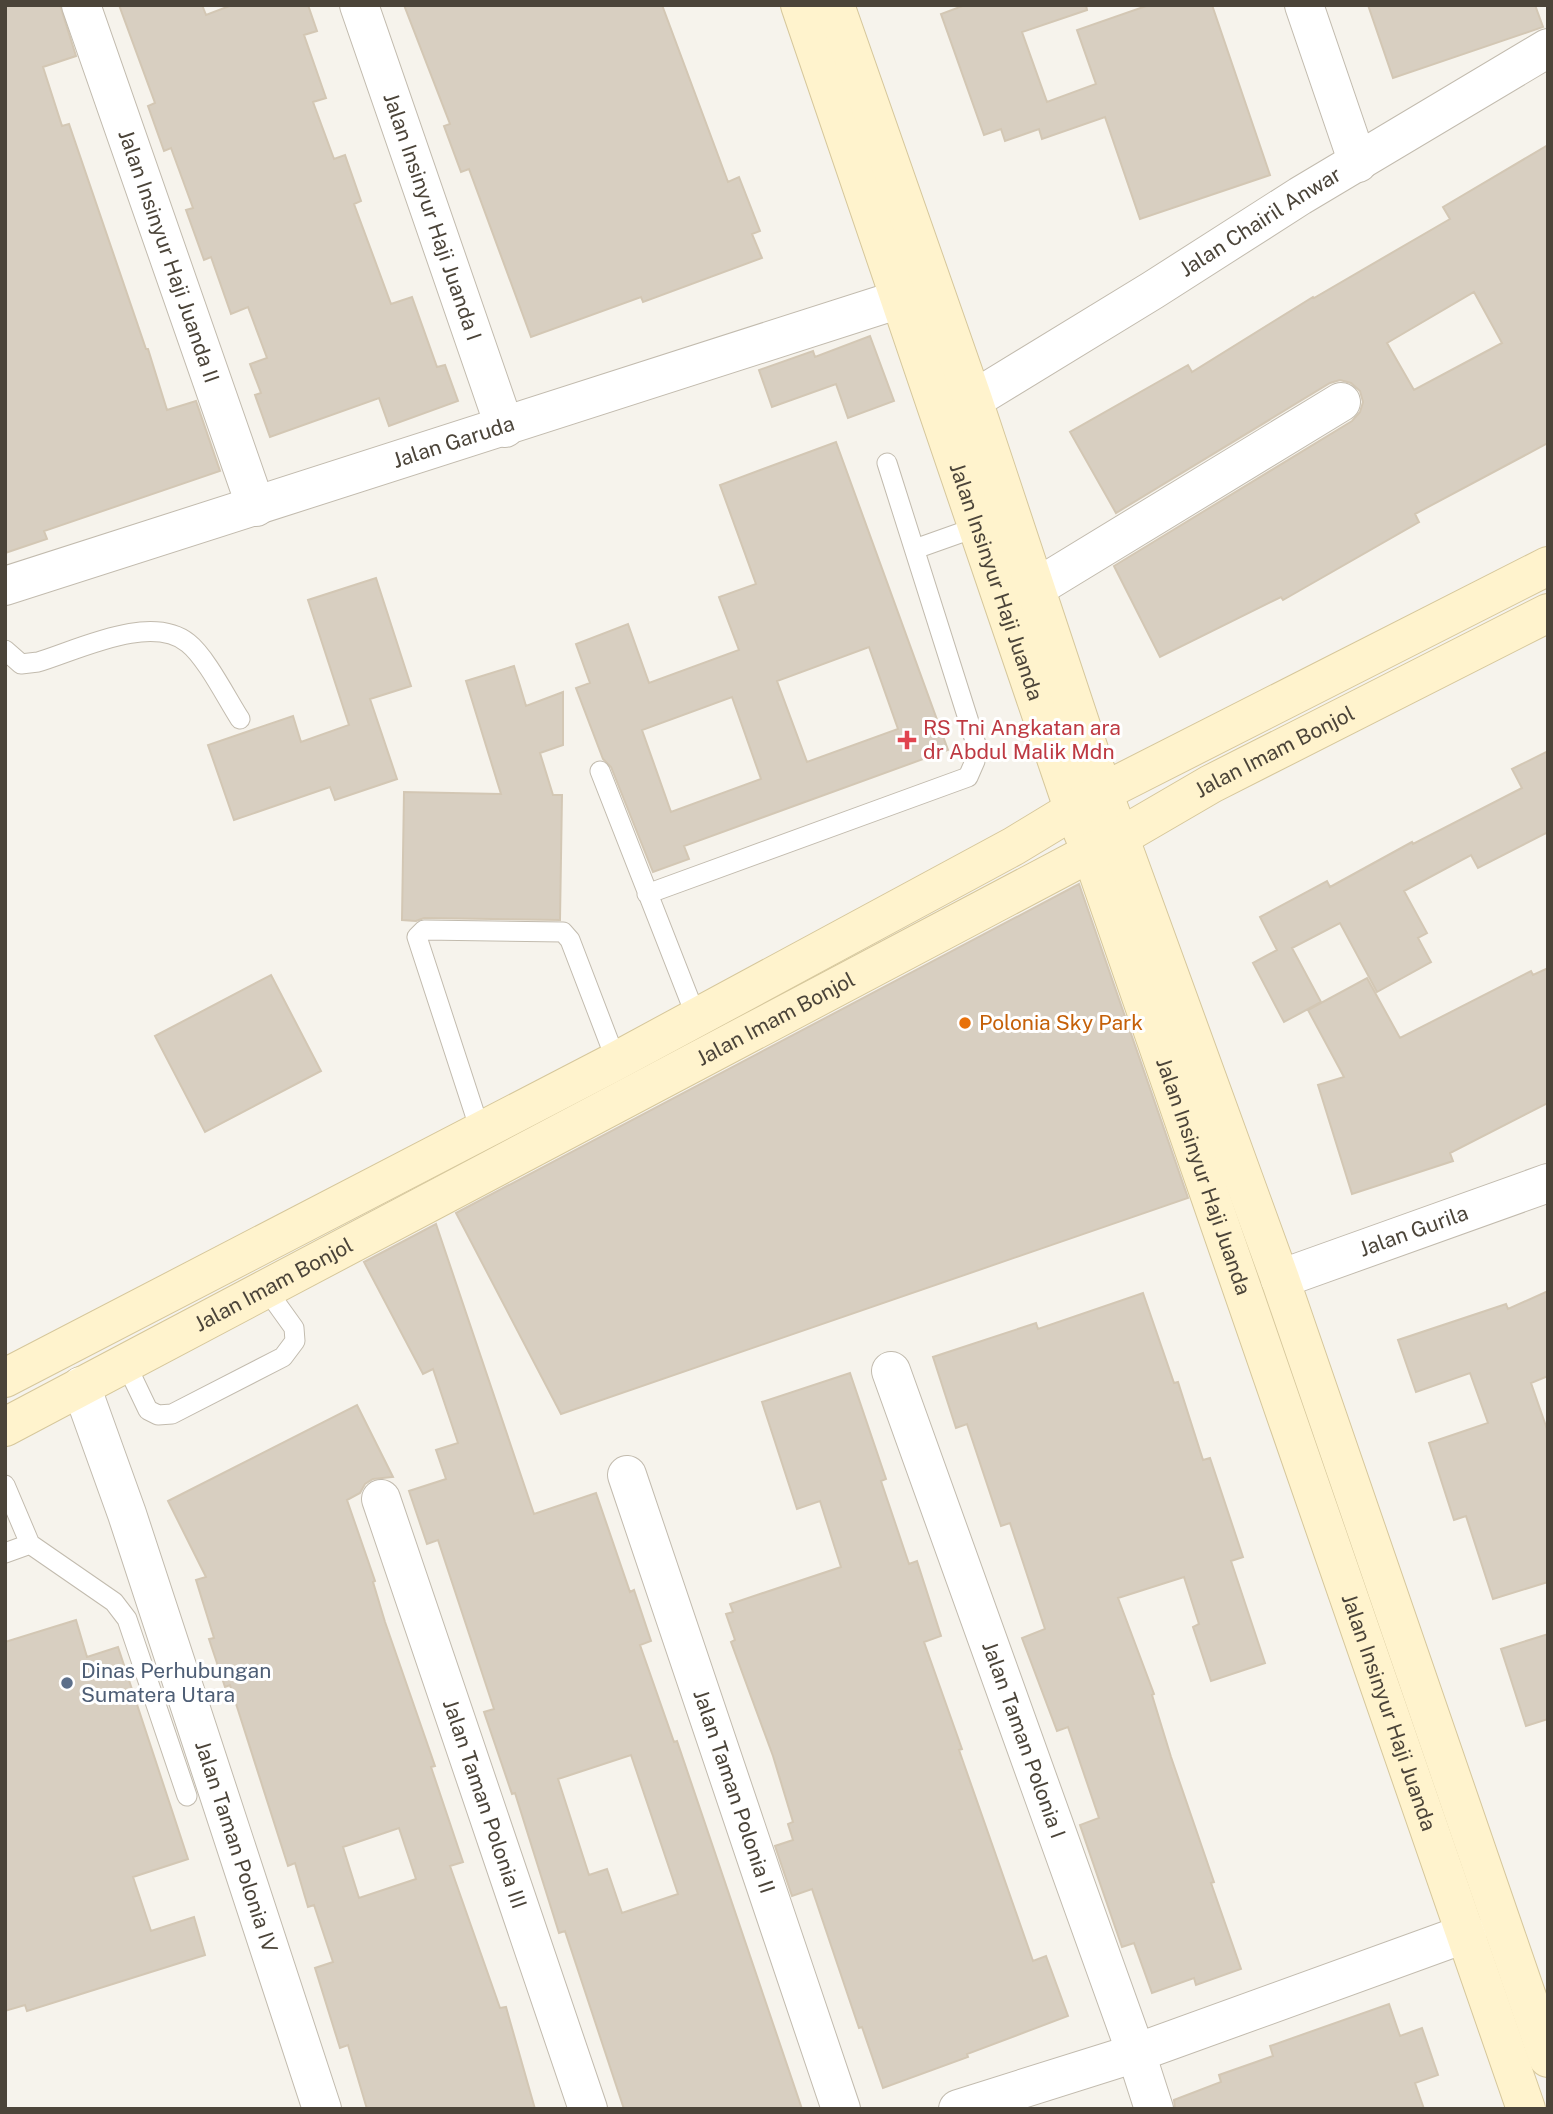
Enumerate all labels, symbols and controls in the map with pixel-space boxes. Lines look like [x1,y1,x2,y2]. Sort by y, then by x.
street label: Jalan Insinyur Haji Juanda I [378,89,487,344]
street label: Jalan Insinyur Haji Juanda II [113,126,225,386]
street label: Jalan Chairil Anwar [1175,161,1345,282]
street label: Jalan Garuda [389,410,517,473]
street label: Jalan Insinyur Haji Juanda [945,459,1048,704]
street label: Jalan Imam Bonjol [1190,700,1358,803]
place label: RS Tni Angkatan ara dr Abdul Malik Mdn [923,715,1121,764]
marker: RS Tni Angkatan ara dr Abdul Malik Mdn [897,730,917,750]
street label: Jalan Imam Bonjol [692,967,859,1071]
place label: Polonia Sky Park [979,1010,1143,1035]
marker: Polonia Sky Park [957,1015,973,1031]
street label: Jalan Insinyur Haji Juanda [1151,1054,1256,1298]
street label: Jalan Gurila [1356,1200,1471,1262]
street label: Jalan Imam Bonjol [190,1232,357,1337]
street label: Jalan Insinyur Haji Juanda [1337,1590,1442,1834]
street label: Jalan Taman Polonia I [977,1638,1071,1842]
place label: Dinas Perhubungan Sumatera Utara [81,1658,271,1707]
marker: Dinas Perhubungan Sumatera Utara [59,1675,75,1691]
street label: Jalan Taman Polonia II [688,1686,780,1896]
street label: Jalan Taman Polonia III [438,1696,532,1912]
street label: Jalan Taman Polonia IV [190,1737,283,1956]

